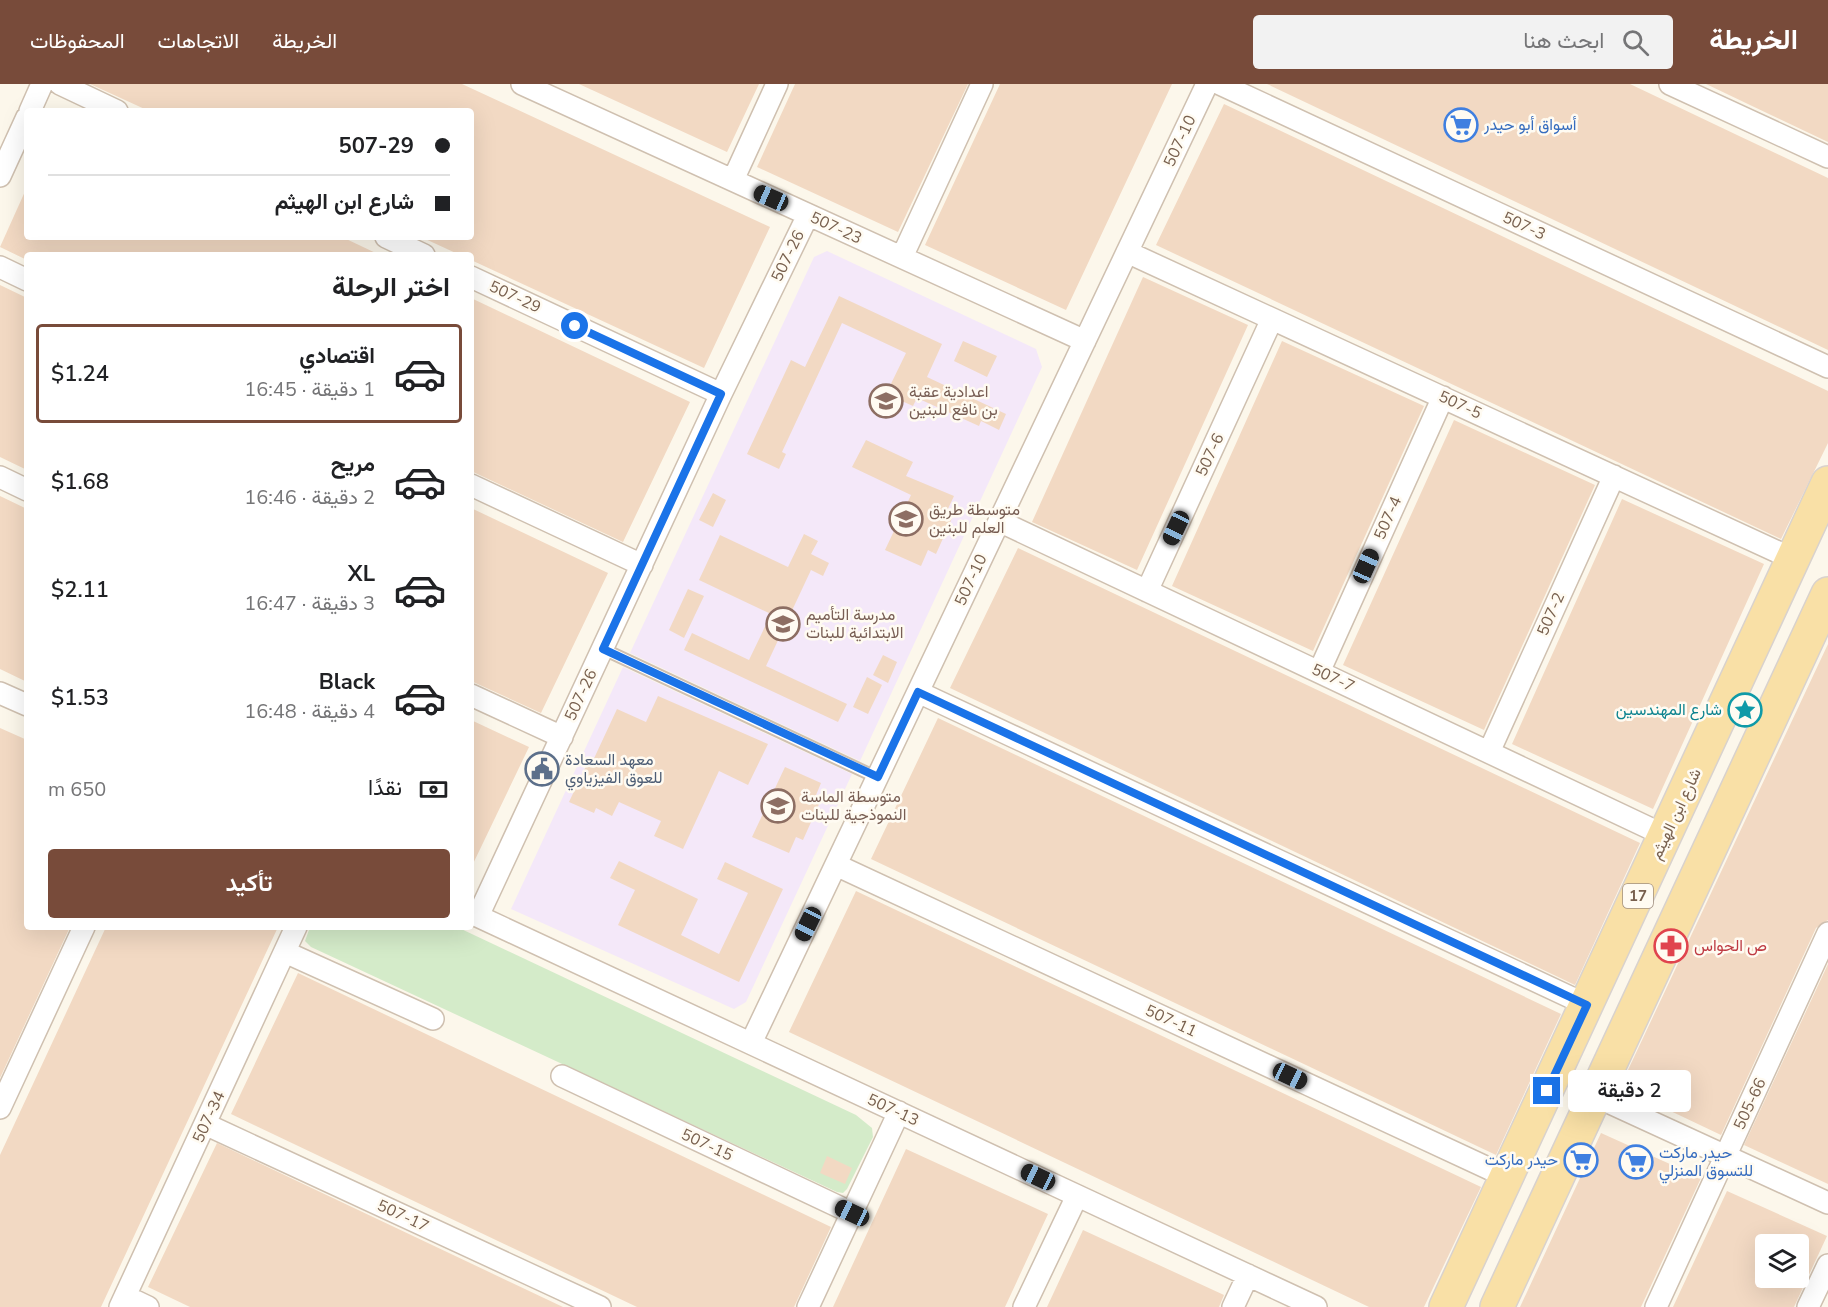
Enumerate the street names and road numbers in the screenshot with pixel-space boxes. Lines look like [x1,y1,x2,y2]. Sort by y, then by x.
street label: 507-10 [1158,112,1202,170]
street label: 507-23 [807,206,865,250]
street label: 507-3 [1499,206,1549,246]
street label: 507-26 [766,227,810,285]
street label: 507-29 [486,275,544,319]
street label: 507-5 [1435,385,1485,425]
street label: 507-6 [1190,430,1230,480]
street label: 507-4 [1369,493,1407,543]
street label: 507-10 [949,551,993,609]
street label: 507-2 [1532,589,1570,639]
street label: 507-7 [1308,658,1358,698]
street label: 507-26 [559,666,603,724]
street label: شارع ابن الهيثم [1645,765,1707,863]
road number: 17 [1623,884,1653,908]
street label: 507-11 [1142,999,1200,1043]
street label: 505-66 [1728,1075,1772,1133]
street label: 507-34 [187,1087,231,1146]
street label: 507-13 [864,1088,922,1132]
street label: 507-15 [678,1123,736,1167]
street label: 507-17 [374,1194,432,1238]

